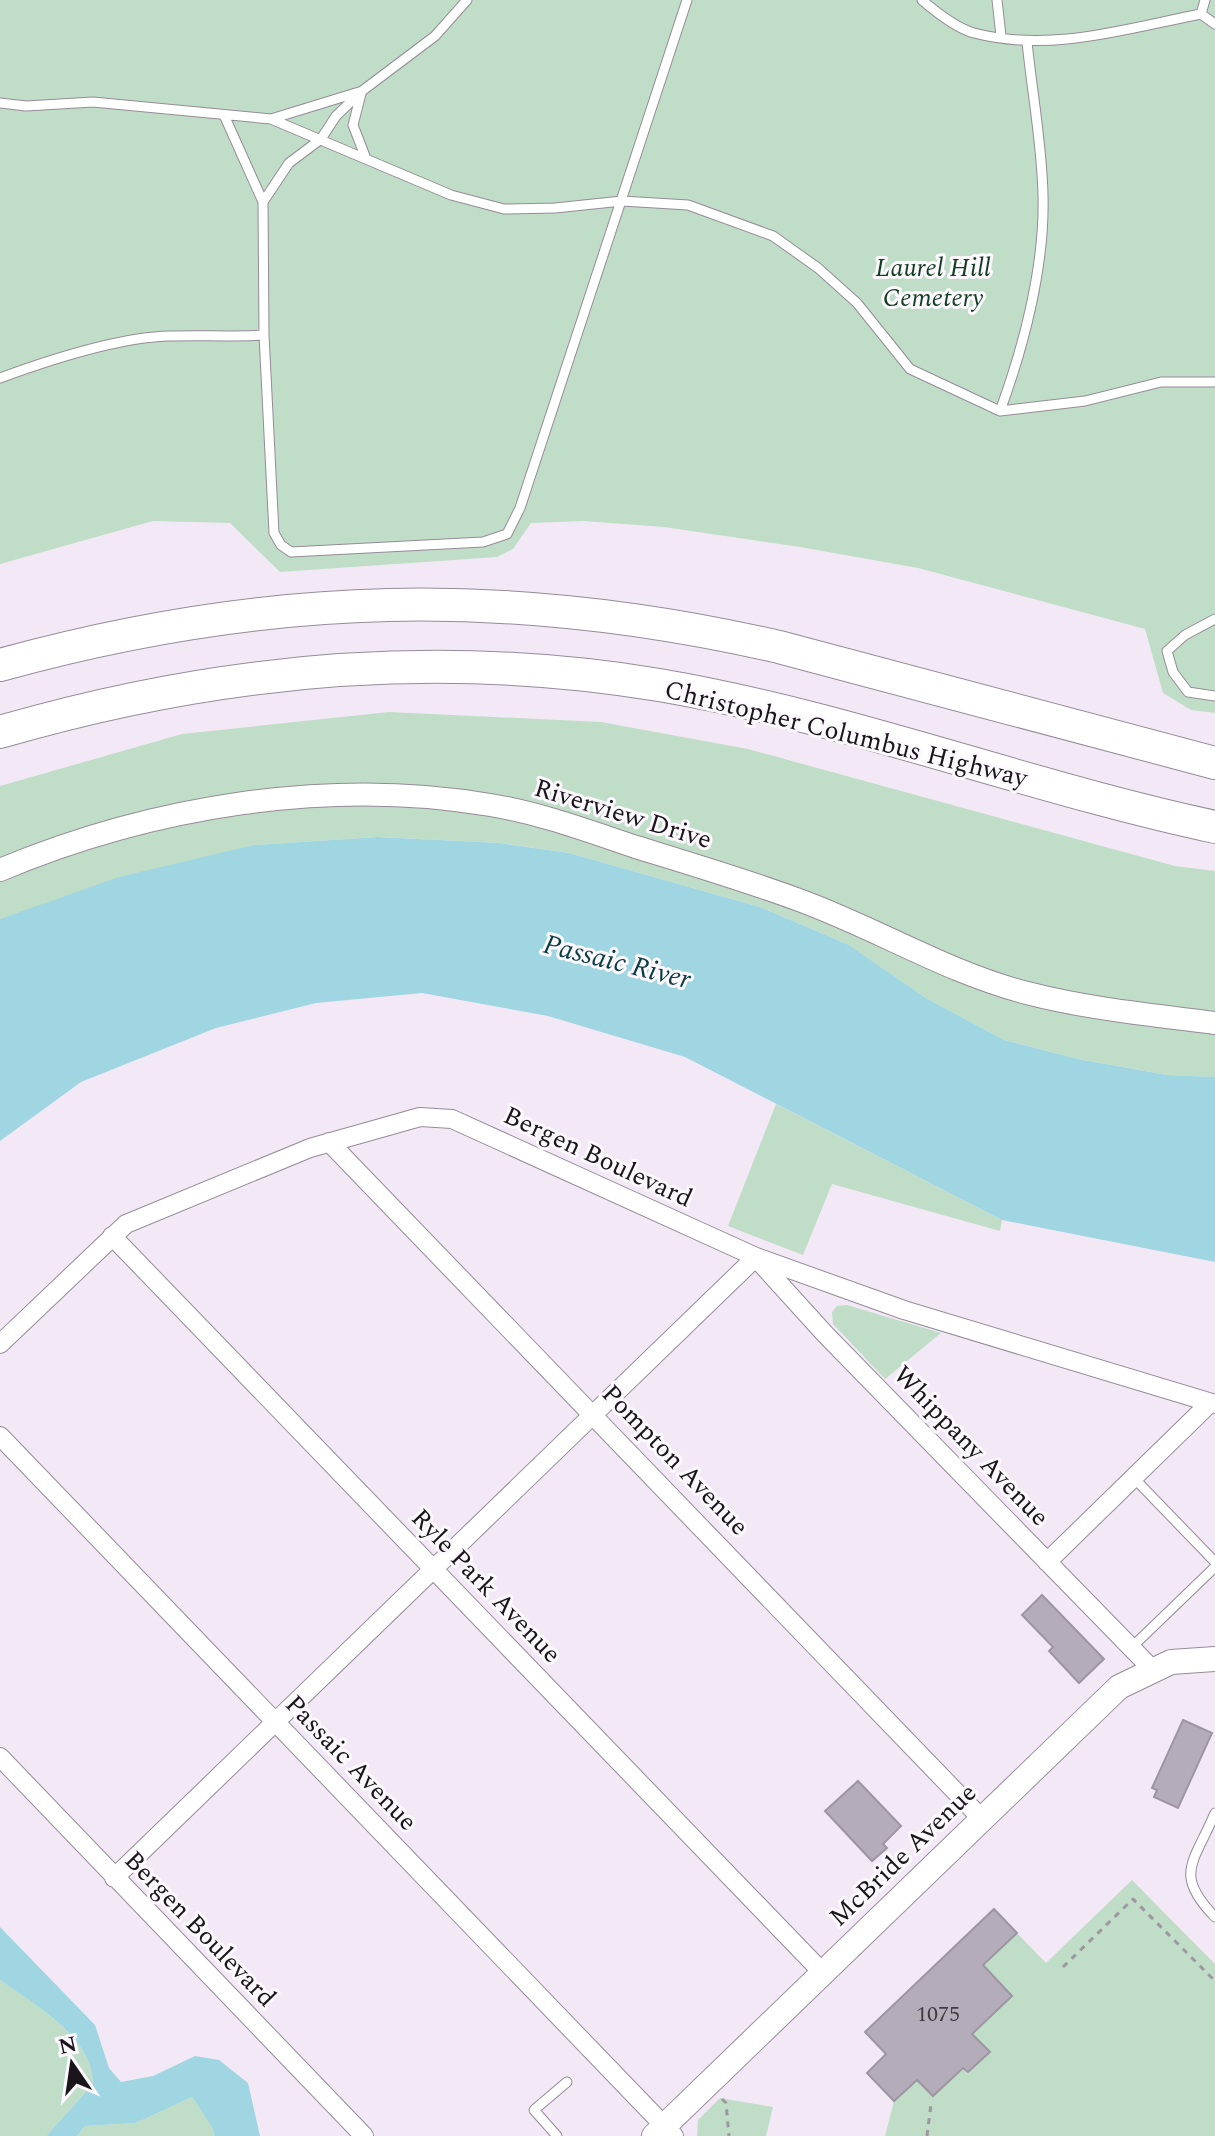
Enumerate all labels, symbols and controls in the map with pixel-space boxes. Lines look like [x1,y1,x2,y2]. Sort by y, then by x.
park label: Laurel Hill Cemetery [875,248,991,318]
street label: Christopher Columbus Highway [660,670,1033,799]
street label: Riverview Drive [529,768,717,860]
water label: Passaic River [539,923,696,1001]
street label: Bergen Boulevard [497,1096,699,1218]
street label: Whippany Avenue [883,1356,1059,1536]
street label: Pompton Avenue [592,1375,758,1545]
street label: Ryle Park Avenue [401,1499,571,1673]
street label: Passaic Avenue [275,1686,427,1840]
street label: McBride Avenue [820,1774,986,1936]
street label: Bergen Boulevard [115,1841,285,2017]
house number: 1075 [916,1998,960,2031]
north arrow [32,2024,112,2104]
text: N [55,2028,80,2064]

